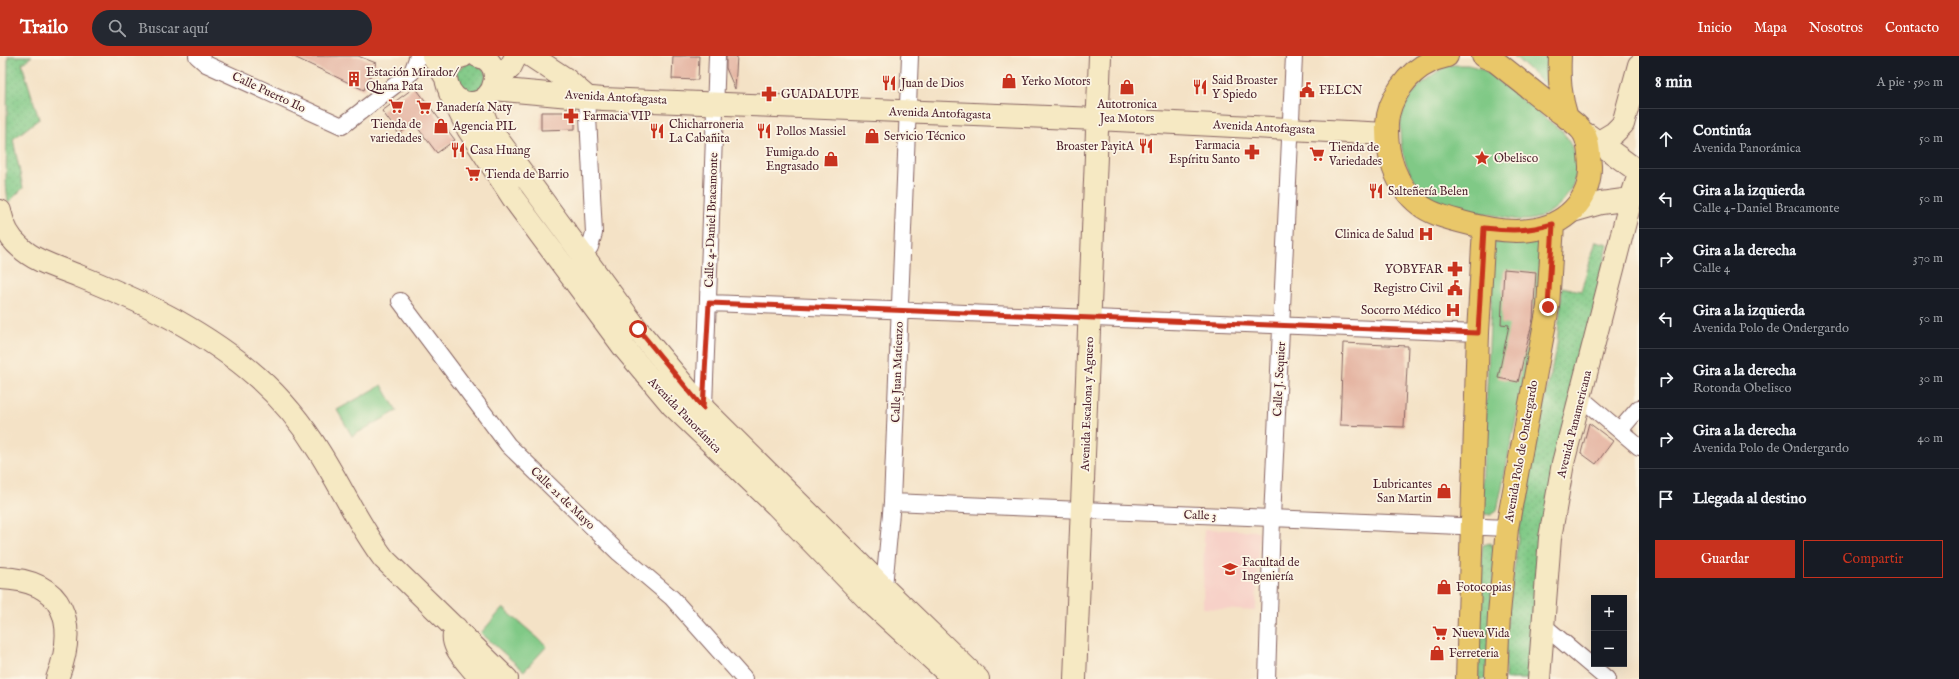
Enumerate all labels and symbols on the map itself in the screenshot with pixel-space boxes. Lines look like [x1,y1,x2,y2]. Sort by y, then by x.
place label: Estación Mirador/ Qhana Pata [366,65,459,94]
street label: Calle Puerto Ilo [230,69,308,116]
building icon: Estación Mirador/ Qhana Pata [345,70,363,88]
shop icon: Yerko Motors [1000,72,1018,90]
place label: Said Broaster Y Spiedo [1212,73,1278,103]
restaurant icon: Juan de Dios [880,74,898,92]
place label: Yerko Motors [1021,74,1091,89]
place label: Juan de Dios [899,76,964,92]
shop icon: Autotronica Jea Motors [1118,78,1136,96]
restaurant icon: Said Broaster Y Spiedo [1191,78,1209,96]
public building icon: FELCN [1298,81,1316,99]
place label: FELCN [1319,83,1363,98]
pharmacy icon: GUADALUPE [760,85,778,103]
street label: Avenida Antofagasta [564,87,668,108]
place label: GUADALUPE [781,87,859,102]
supermarket icon: Tienda de variedades [387,97,405,115]
place label: Autotronica Jea Motors [1096,97,1158,127]
supermarket icon: Panadería Naty [415,98,433,116]
place label: Panadería Naty [436,100,512,115]
street label: Avenida Antofagasta [888,104,992,123]
pharmacy icon: Farmacia VIP [562,107,580,125]
place label: Farmacia VIP [583,109,651,124]
place label: Tienda de variedades [370,117,422,146]
shop icon: Agencia PIL [432,117,450,135]
place label: Chicharroneria La Cabañita [669,117,745,146]
street label: Avenida Antofagasta [1212,117,1316,138]
place label: Agencia PIL [452,119,517,134]
restaurant icon: Chicharroneria La Cabañita [648,122,666,140]
restaurant icon: Pollos Massiel [755,122,773,140]
place label: Pollos Massiel [776,124,847,139]
shop icon: Servicio Técnico [863,127,881,145]
place label: Servicio Técnico [884,129,966,144]
restaurant icon: Broaster PayitA [1137,137,1155,155]
place label: Farmacia Espíritu Santo [1169,138,1241,168]
place label: Broaster PayitA [1056,139,1135,154]
place label: Tienda de Variedades [1328,140,1382,169]
restaurant icon: Casa Huang [449,141,467,159]
place label: Casa Huang [470,143,531,158]
pharmacy icon: Farmacia Espíritu Santo [1243,143,1261,161]
place label: Fumiga.do Engrasado [765,145,820,174]
supermarket icon: Tienda de Variedades [1308,145,1326,163]
place icon: Obelisco [1473,149,1491,167]
shop icon: Fumiga.do Engrasado [822,150,840,168]
place label: Obelisco [1494,151,1539,166]
street label: Calle 4-Daniel Bracamonte [702,152,721,288]
supermarket icon: Tienda de Barrio [464,165,482,183]
place label: Tienda de Barrio [485,167,570,182]
restaurant icon: Salteñería Belen [1367,182,1385,200]
place label: Salteñería Belen [1388,184,1469,199]
hospital icon: Clinica de Salud [1417,225,1435,243]
place label: Clinica de Salud [1335,227,1415,242]
pharmacy icon: YOBYFAR [1446,260,1464,278]
place label: YOBYFAR [1385,262,1444,277]
public building icon: Registro Civil [1446,279,1464,297]
place label: Registro Civil [1373,281,1444,296]
route end [1539,298,1557,316]
hospital icon: Socorro Médico [1444,301,1462,319]
place label: Socorro Médico [1361,303,1442,318]
route start [629,320,647,338]
street label: Calle Juan Matienzo [888,321,908,423]
street label: Avenida Escalona y Aguero [1078,336,1097,473]
street label: Calle J. Sequier [1270,341,1290,417]
street label: Avenida Panamericana [1554,368,1595,480]
street label: Avenida Panorámica [644,374,725,457]
street label: Avenida Polo de Ondergardo [1501,378,1541,524]
street label: Calle 21 de Mayo [527,464,599,533]
place label: Lubricantes San Martin [1373,477,1433,506]
shop icon: Lubricantes San Martin [1435,482,1453,500]
street label: Calle 3 [1183,507,1217,524]
place label: Facultad de Ingeniería [1242,555,1300,584]
school or university icon: Facultad de Ingeniería [1221,560,1239,578]
shop icon: Fotocopias [1435,578,1453,596]
place label: Fotocopias [1456,580,1511,596]
supermarket icon: Nueva Vida [1431,624,1449,642]
place label: Nueva Vida [1452,626,1510,641]
shop icon: Ferreteria [1428,644,1446,662]
place label: Ferreteria [1449,646,1500,661]

